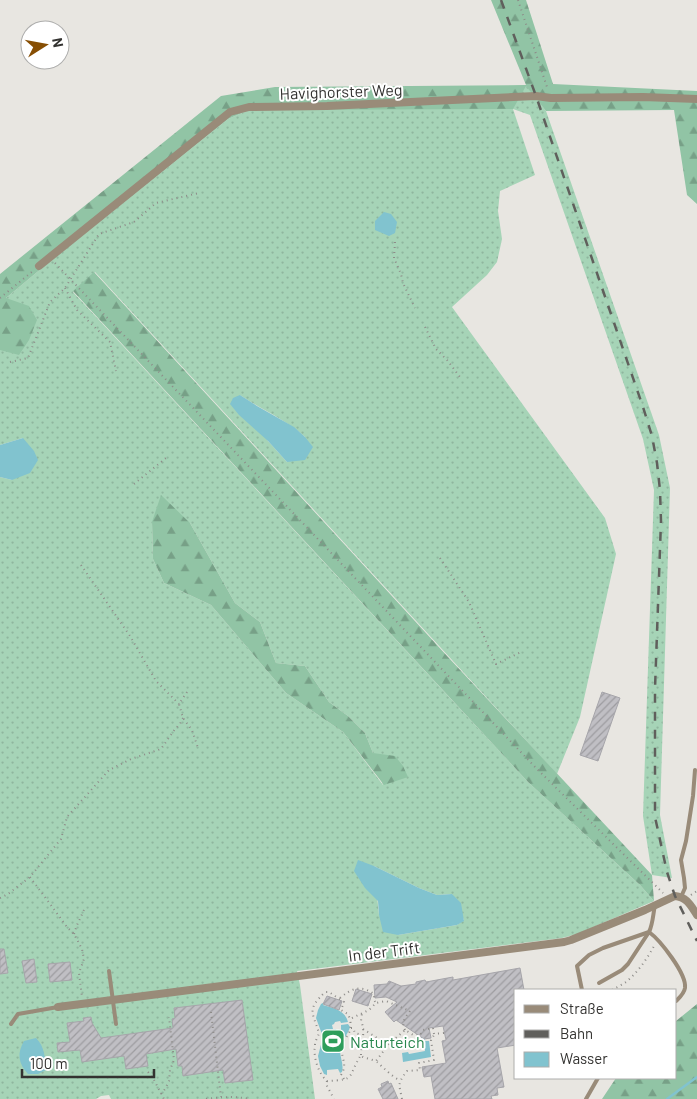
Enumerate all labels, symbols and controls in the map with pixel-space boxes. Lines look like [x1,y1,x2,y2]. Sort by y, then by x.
north arrow [20,20,70,70]
text: N [49,36,67,49]
street label: Havighorster Weg [279,79,403,103]
street label: In der Trift [347,937,421,965]
legend [514,989,677,1079]
text: Straße [560,999,604,1017]
text: Bahn [560,1024,593,1042]
sports icon: Naturteich [320,1028,346,1054]
place label: Naturteich [350,1032,425,1051]
scale bar [22,1046,155,1078]
text: Wasser [560,1049,608,1067]
text: 100 m [30,1054,68,1072]

